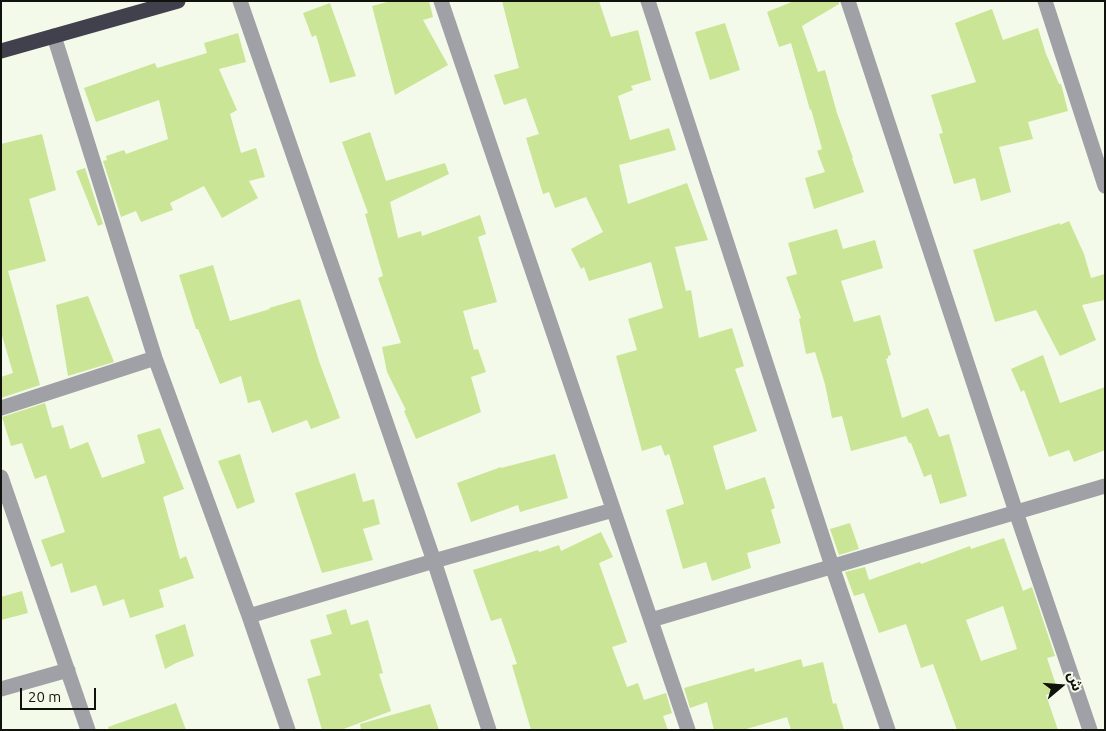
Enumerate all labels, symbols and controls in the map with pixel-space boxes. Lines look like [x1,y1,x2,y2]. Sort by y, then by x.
north arrow [1036,661,1086,711]
text: ش [1065,670,1086,693]
scale bar [22,678,99,710]
text: 20 m [28,688,61,705]

